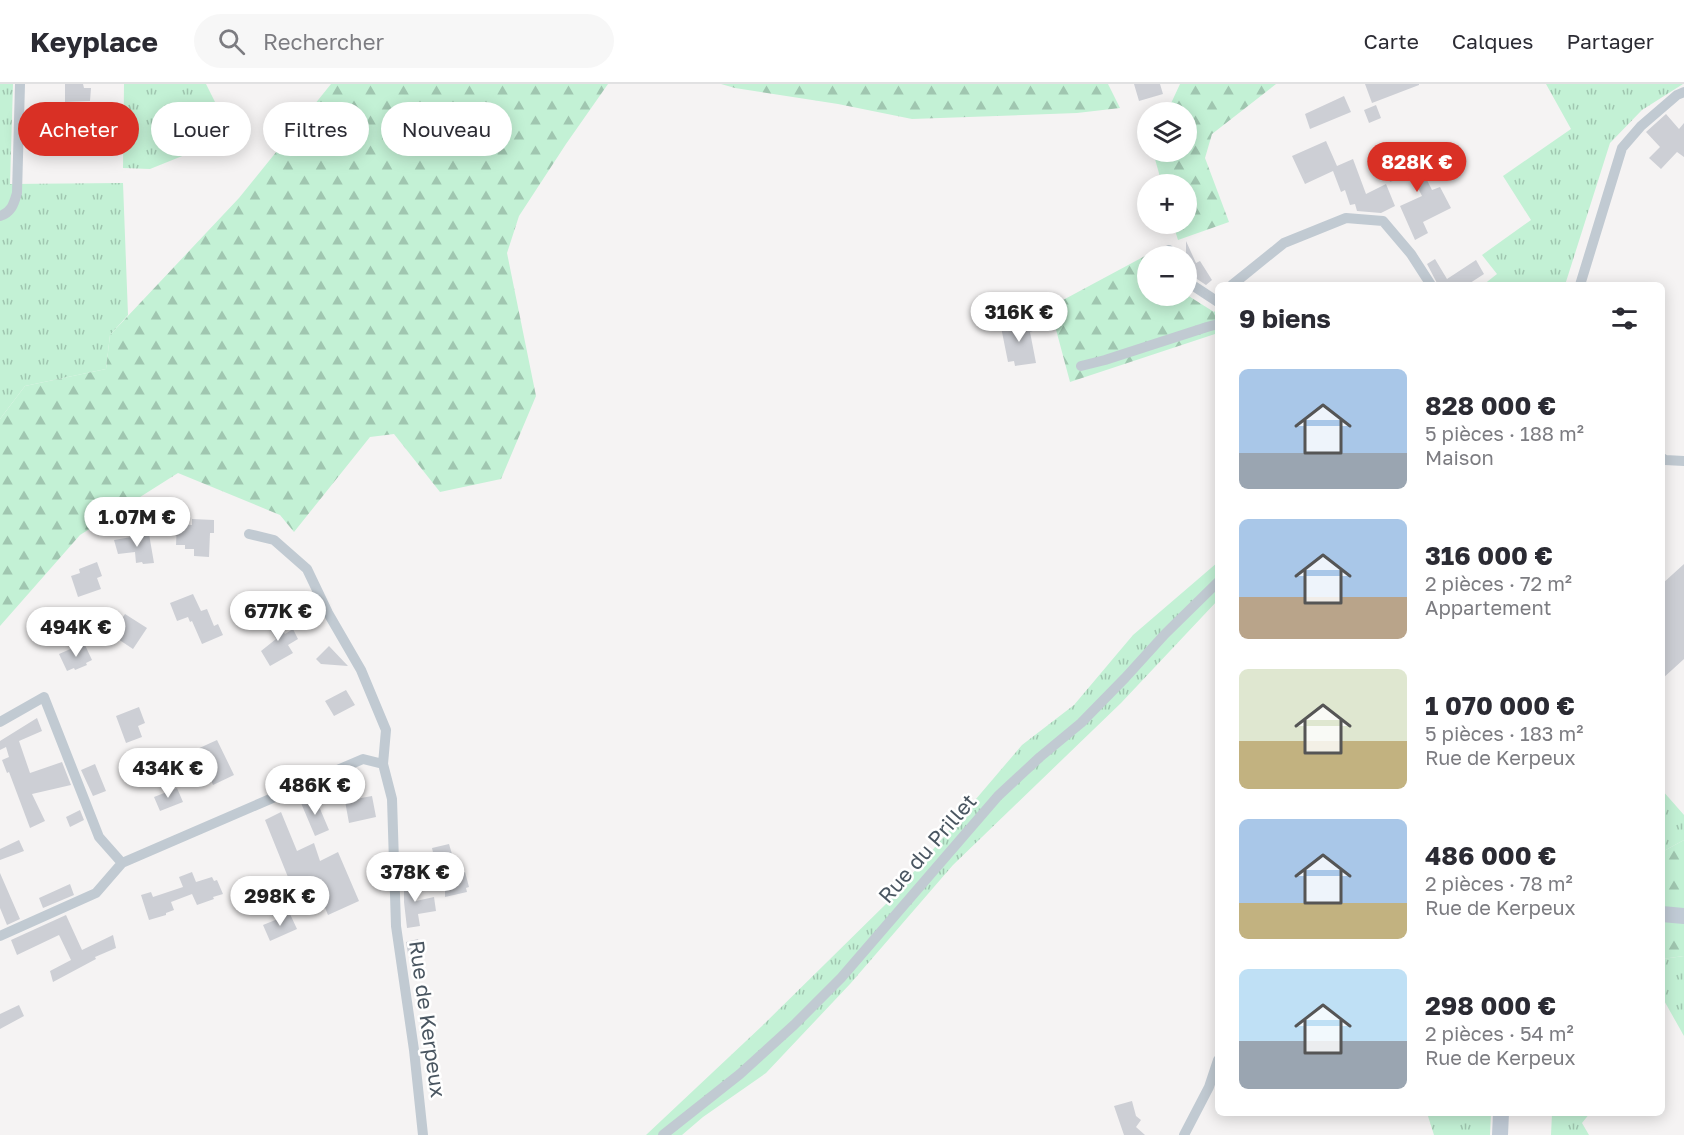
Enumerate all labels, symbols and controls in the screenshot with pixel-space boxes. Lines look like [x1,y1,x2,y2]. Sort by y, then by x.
search box [194,14,614,68]
text: Keyplace [30,25,158,58]
icon: search [215,25,248,58]
text: Rechercher [263,28,384,55]
text: Carte [1363,28,1419,54]
text: Calques [1452,28,1533,54]
text: Partager [1566,28,1654,54]
chip: Acheter [18,102,139,156]
chip: Louer [151,102,251,156]
chip: Filtres [263,102,369,156]
chip: Nouveau [381,102,512,156]
map controls [1137,102,1197,306]
button: layers [1137,102,1197,162]
pin: 828K € [1368,142,1466,193]
text: 828K € [1381,149,1453,173]
button: + [1137,174,1197,234]
button: − [1137,246,1197,306]
pin: 316K € [970,292,1068,343]
text: 316K € [985,299,1053,323]
icon: filters [1608,302,1641,335]
text: 9 biens [1239,303,1331,334]
text: 828 000 € [1425,390,1556,421]
icon: home [1287,393,1359,465]
text: 5 pièces · 188 m² [1425,421,1584,445]
text: Maison [1425,445,1494,469]
pin: 1.07M € [82,497,192,548]
text: 1.07M € [98,504,176,528]
text: 316 000 € [1425,540,1553,571]
icon: home [1287,543,1359,615]
text: 2 pièces · 72 m² [1425,571,1572,595]
pin: 677K € [229,591,327,642]
text: Appartement [1425,595,1552,619]
text: 677K € [244,598,312,622]
pin: 494K € [27,607,125,658]
text: 494K € [40,614,112,638]
text: 1 070 000 € [1425,690,1575,721]
icon: home [1287,693,1359,765]
text: 5 pièces · 183 m² [1425,721,1583,745]
text: Rue de Kerpeux [1425,745,1576,769]
pin: 434K € [119,748,217,799]
text: 434K € [133,755,203,779]
pin: 486K € [266,765,364,816]
text: 486K € [279,772,351,796]
street label: Rue du Prillet [872,788,982,908]
text: 486 000 € [1425,840,1556,871]
icon: home [1287,843,1359,915]
pin: 378K € [366,852,464,903]
text: 378K € [380,859,450,883]
text: 2 pièces · 78 m² [1425,871,1573,895]
pin: 298K € [231,876,329,927]
text: 298K € [244,883,316,907]
text: Rue de Kerpeux [1425,895,1576,919]
street label: Rue de Kerpeux [404,939,452,1100]
text: 298 000 € [1425,990,1556,1021]
icon: home [1287,993,1359,1065]
text: 2 pièces · 54 m² [1425,1021,1574,1045]
text: Rue de Kerpeux [1425,1045,1576,1069]

